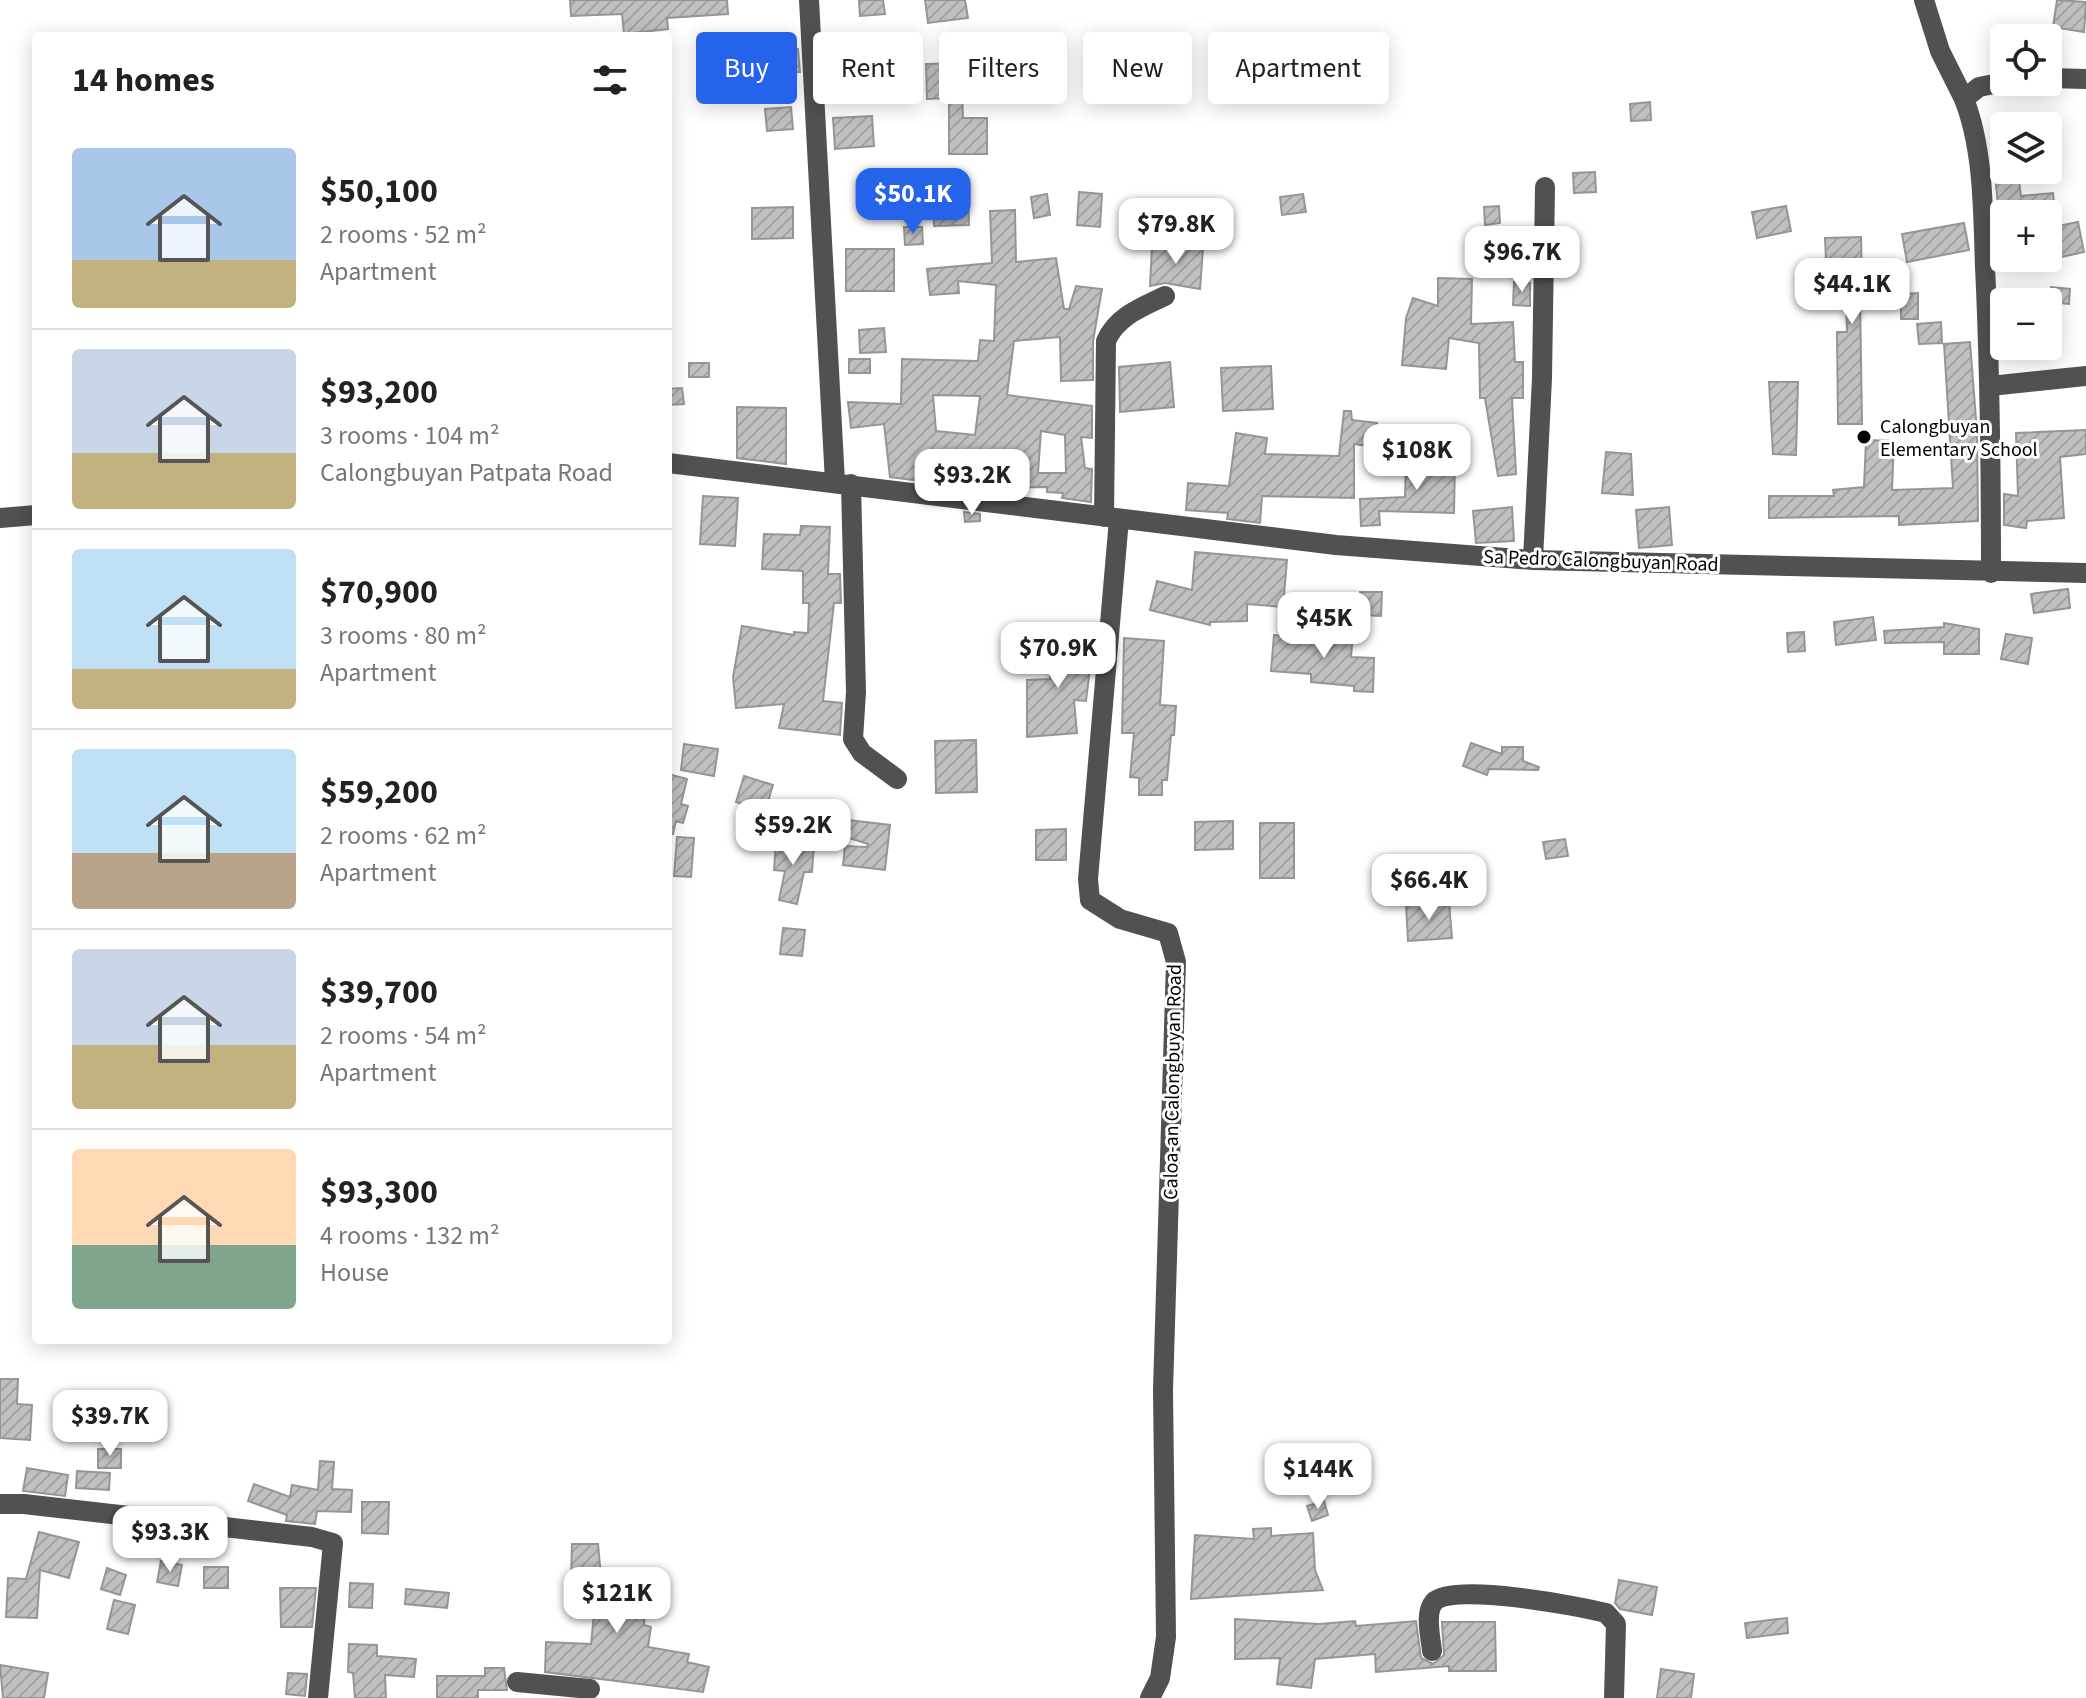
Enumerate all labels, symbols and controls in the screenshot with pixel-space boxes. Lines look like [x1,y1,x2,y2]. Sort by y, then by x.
map controls [1990,24,2062,360]
button: locate [1990,24,2062,96]
chip: Buy [696,32,797,104]
chip: Rent [813,32,923,104]
chip: Filters [939,32,1067,104]
chip: New [1083,32,1192,104]
chip: Apartment [1208,32,1389,104]
text: 14 homes [72,56,215,105]
icon: filters [588,58,632,102]
button: layers [1990,112,2062,184]
text: $50,100 [320,167,438,216]
pin: $50.1K [848,168,978,236]
text: $50.1K [874,175,952,212]
icon: home [136,180,232,276]
pin: $79.8K [1111,198,1241,266]
button: + [1990,200,2062,272]
text: $79.8K [1137,205,1215,242]
text: 2 rooms · 52 m² [320,216,487,253]
pin: $96.7K [1457,226,1587,294]
text: $96.7K [1483,233,1561,270]
text: Apartment [320,253,437,290]
pin: $44.1K [1787,258,1917,326]
text: $44.1K [1813,265,1891,302]
button: − [1990,288,2062,360]
text: $93,200 [320,368,438,417]
icon: home [136,381,232,477]
place label: Calongbuyan Elementary School [1880,413,2038,464]
text: 3 rooms · 104 m² [320,417,499,454]
pin: $108K [1361,424,1473,492]
marker: Calongbuyan Elementary School [1855,428,1873,446]
text: $108K [1382,431,1452,468]
pin: $93.2K [907,449,1037,517]
text: Calongbuyan Patpata Road [320,454,613,491]
text: $93.2K [933,456,1011,493]
street label: Sa Pedro Calongbuyan Road [1483,543,1719,579]
text: $70,900 [320,568,438,617]
icon: home [136,581,232,677]
pin: $45K [1277,592,1371,660]
text: $45K [1295,599,1353,636]
text: 3 rooms · 80 m² [320,617,487,654]
pin: $70.9K [993,622,1123,690]
text: $70.9K [1019,629,1097,666]
text: Apartment [320,654,437,691]
text: $59,200 [320,768,438,817]
icon: home [136,781,232,877]
pin: $59.2K [728,799,858,867]
text: $59.2K [754,806,832,843]
text: 2 rooms · 62 m² [320,817,487,854]
text: Apartment [320,854,437,891]
pin: $66.4K [1364,854,1494,922]
text: $66.4K [1390,861,1468,898]
street label: Caloa-an Calongbuyan Road [1157,964,1189,1200]
text: $39,700 [320,968,438,1017]
icon: home [136,981,232,1077]
text: 2 rooms · 54 m² [320,1017,487,1054]
text: Apartment [320,1054,437,1091]
text: $93,300 [320,1168,438,1217]
icon: home [136,1181,232,1277]
text: 4 rooms · 132 m² [320,1217,499,1254]
text: House [320,1254,389,1291]
pin: $39.7K [45,1390,175,1458]
text: $39.7K [71,1397,149,1434]
pin: $144K [1262,1443,1374,1511]
text: $144K [1283,1450,1353,1487]
pin: $93.3K [105,1506,235,1574]
text: $93.3K [131,1513,209,1550]
pin: $121K [561,1567,673,1635]
text: $121K [582,1574,652,1611]

